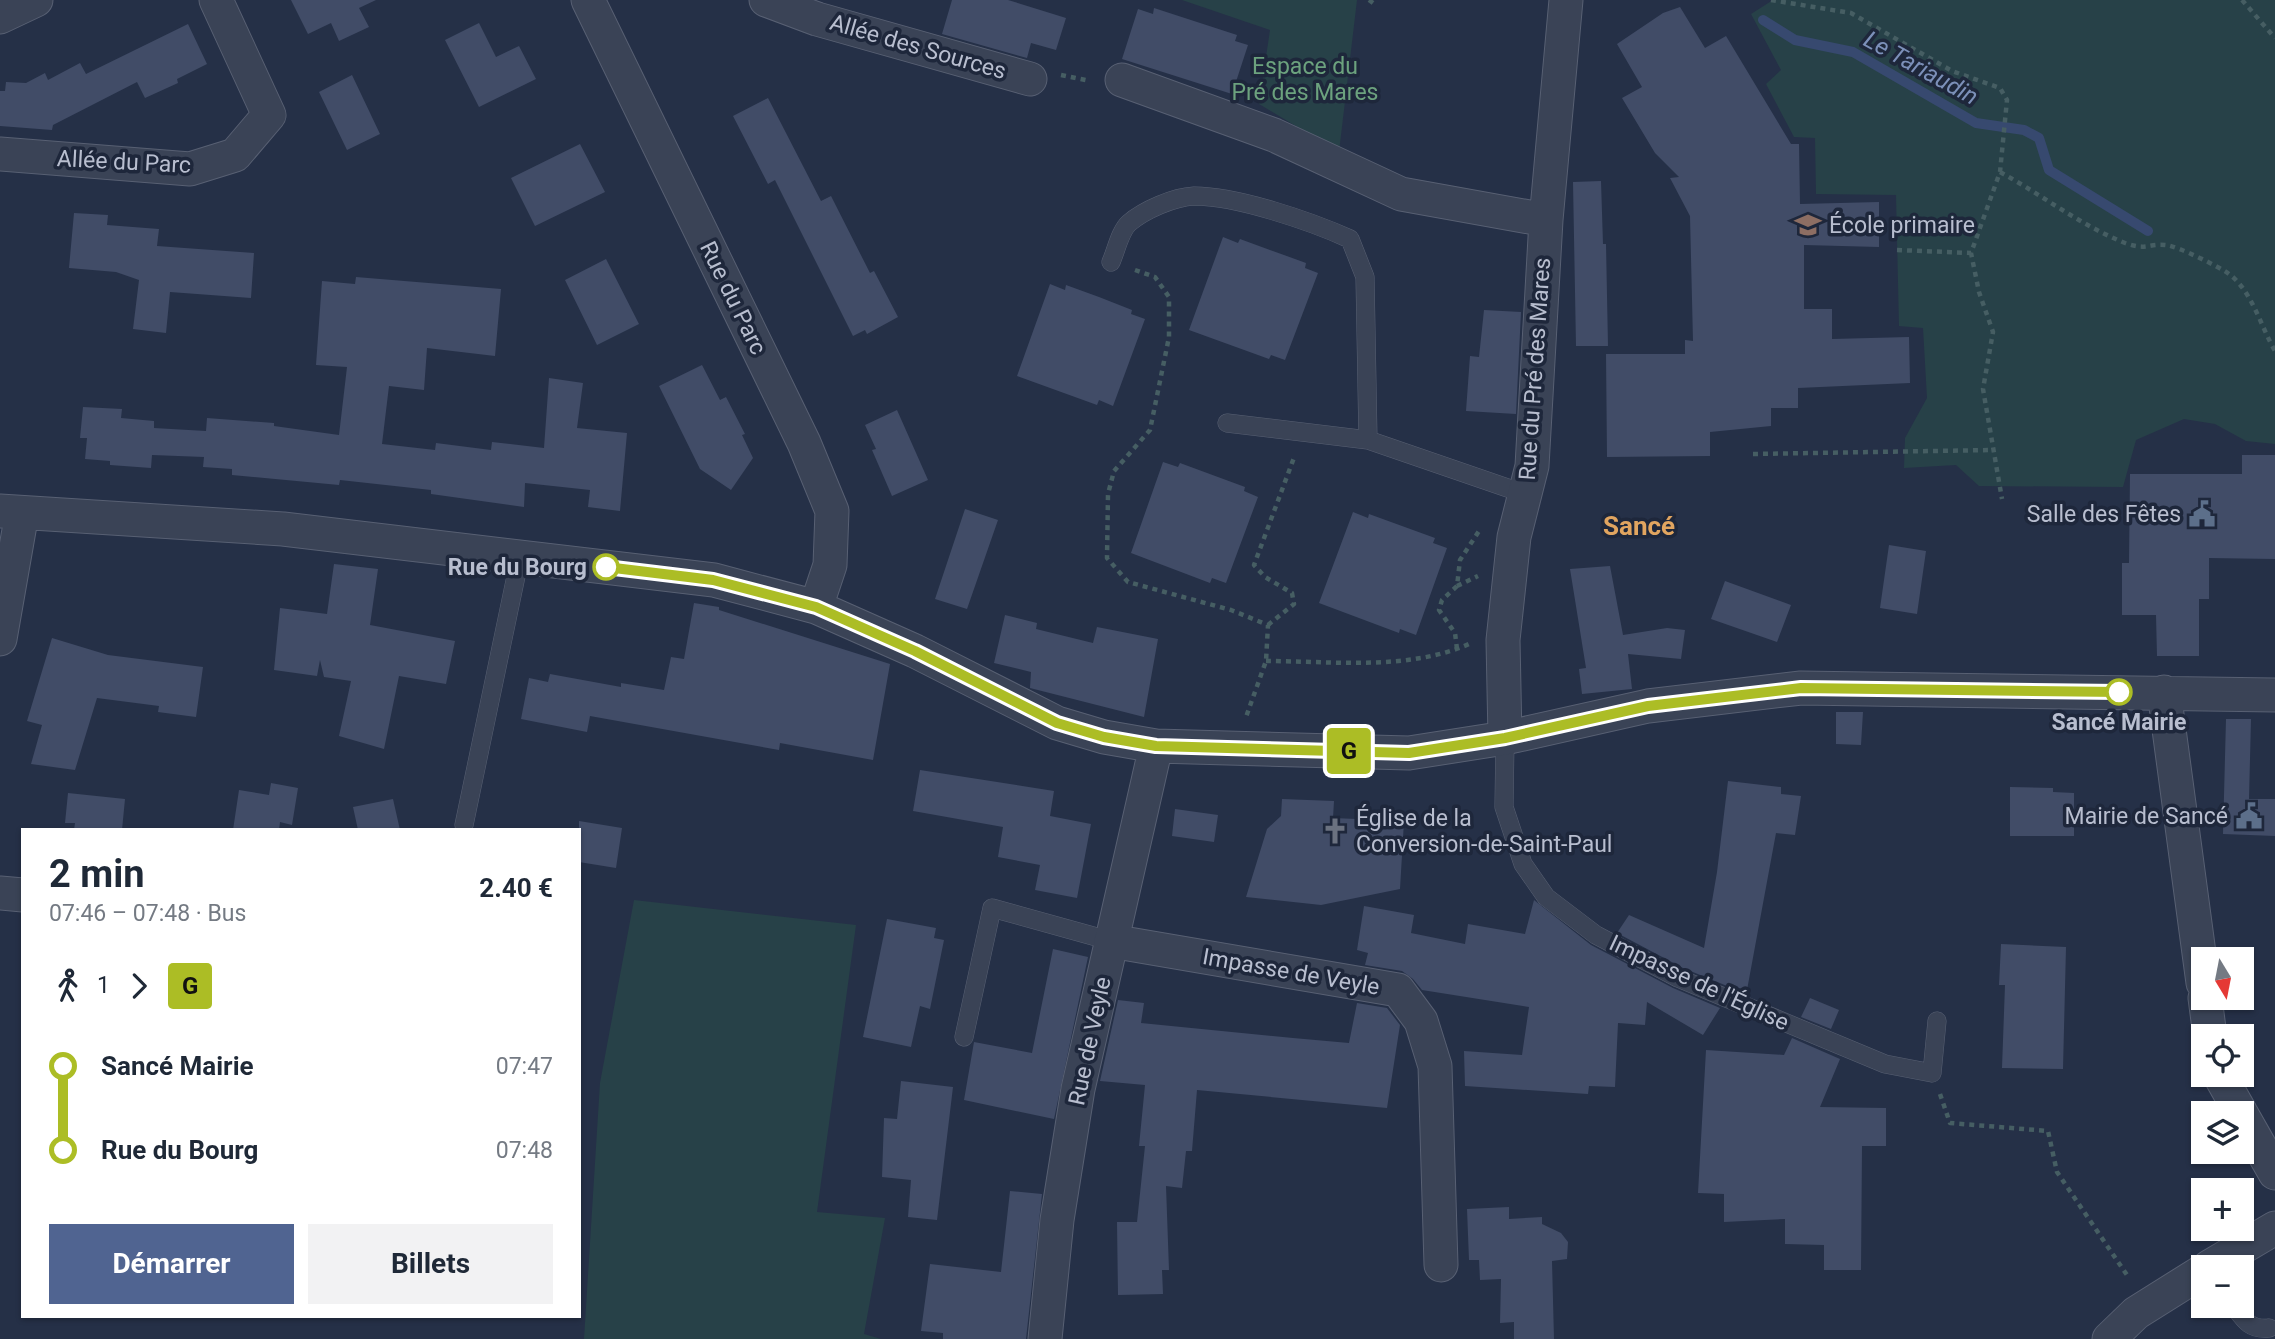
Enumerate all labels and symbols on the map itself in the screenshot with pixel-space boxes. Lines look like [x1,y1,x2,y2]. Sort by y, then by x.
street label: Allée des Sources [827,9,1009,85]
water label: Le Tariaudin [1859,25,1983,111]
park label: Espace du Pré des Mares [1232,53,1378,106]
street label: Allée du Parc [56,145,192,179]
school or university icon: École primaire [1793,210,1823,240]
place label: École primaire [1829,211,1975,239]
street label: Rue du Parc [694,237,772,359]
street label: Rue du Pré des Mares [1514,257,1556,481]
public building icon: Salle des Fêtes [2187,499,2217,529]
place label: Salle des Fêtes [2027,501,2181,528]
district label: Sancé [1603,511,1675,541]
place label: Rue du Bourg [448,554,587,581]
marker: Rue du Bourg [593,554,619,580]
marker: Sancé Mairie [2106,679,2132,705]
place label: Sancé Mairie [2052,709,2186,736]
line badge: G [1326,728,1372,774]
public building icon: Mairie de Sancé [2234,801,2264,831]
place label: Mairie de Sancé [2065,803,2228,830]
place label: Église de la Conversion-de-Saint-Paul [1356,804,1612,858]
church icon: Église de la Conversion-de-Saint-Paul [1320,816,1350,846]
street label: Impasse de l'Église [1605,929,1794,1036]
street label: Impasse de Veyle [1200,943,1382,1001]
north arrow [2191,947,2254,1010]
street label: Rue de Veyle [1063,974,1117,1108]

